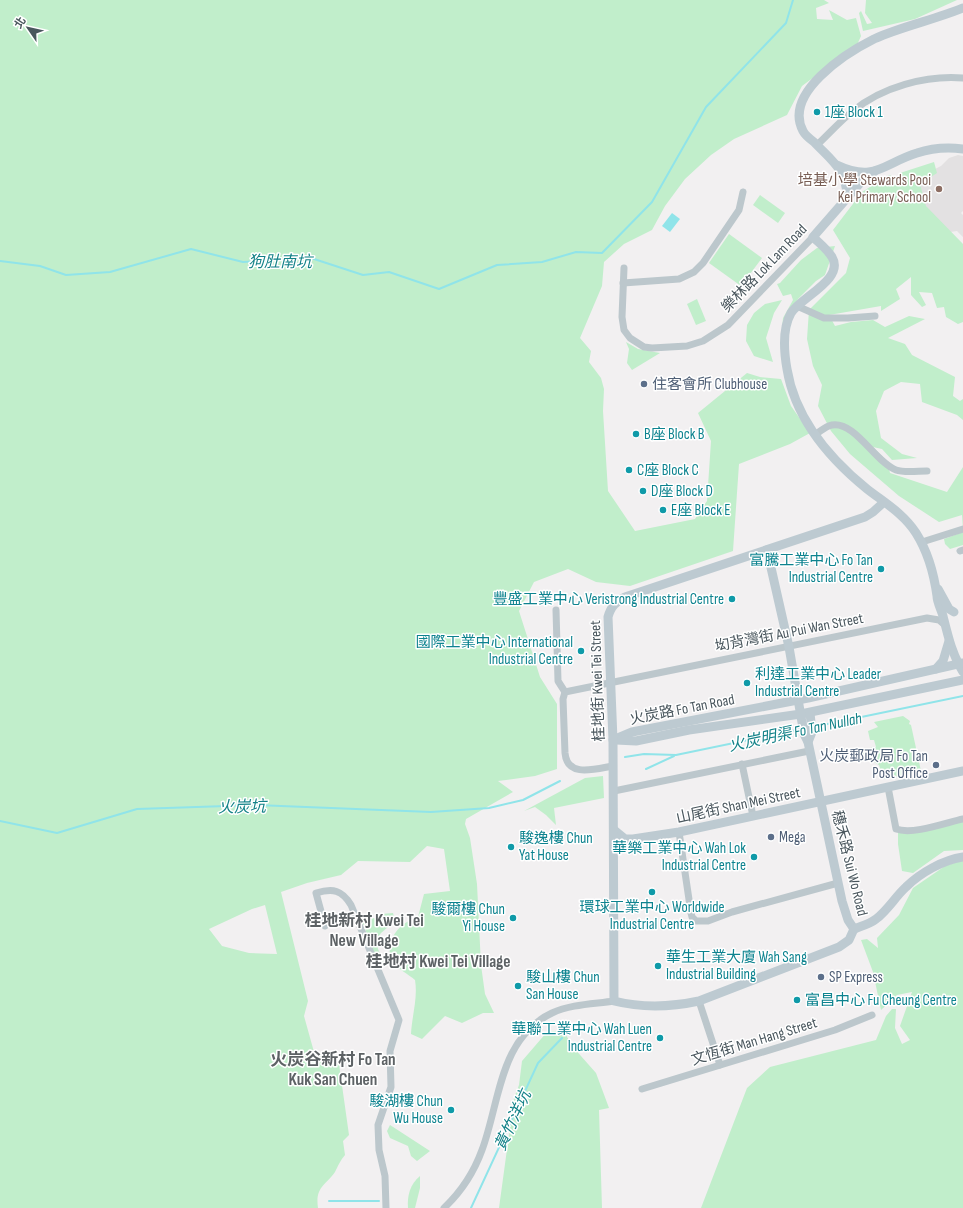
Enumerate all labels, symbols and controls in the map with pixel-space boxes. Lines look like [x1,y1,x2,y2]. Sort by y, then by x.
north arrow [8,8,48,48]
text: 北 [12,14,29,31]
place label: 1座 Block 1 [825,103,883,122]
marker: 1座 Block 1 [812,107,822,117]
place label: 培基小學 Stewards Pooi Kei Primary School [798,171,931,207]
marker: 培基小學 Stewards Pooi Kei Primary School [934,184,944,194]
street label: 樂林路 Lok Lam Road [717,220,811,316]
water label: 狗肚南坑 [248,253,314,272]
place label: 住客會所 Clubhouse [652,375,767,394]
marker: 住客會所 Clubhouse [639,379,649,389]
place label: B座 Block B [644,425,705,444]
marker: B座 Block B [631,429,641,439]
place label: C座 Block C [637,461,699,480]
marker: C座 Block C [624,465,634,475]
place label: D座 Block D [651,482,713,501]
marker: D座 Block D [638,486,648,496]
place label: E座 Block E [671,501,731,520]
marker: E座 Block E [658,505,668,515]
place label: 富騰工業中心 Fo Tan Industrial Centre [749,551,873,587]
marker: 富騰工業中心 Fo Tan Industrial Centre [876,564,886,574]
place label: 豐盛工業中心 Veristrong Industrial Centre [493,590,724,609]
marker: 豐盛工業中心 Veristrong Industrial Centre [727,594,737,604]
street label: 㘭背灣街 Au Pui Wan Street [713,609,865,656]
street label: 桂地街 Kwei Tei Street [586,620,609,742]
place label: 國際工業中心 International Industrial Centre [415,633,573,669]
marker: 國際工業中心 International Industrial Centre [576,646,586,656]
place label: 利達工業中心 Leader Industrial Centre [755,665,882,701]
marker: 利達工業中心 Leader Industrial Centre [742,678,752,688]
street label: 火炭路 Fo Tan Road [628,690,736,729]
water label: 火炭明渠 Fo Tan Nullah [727,709,864,756]
place label: 火炭郵政局 Fo Tan Post Office [819,747,928,783]
marker: 火炭郵政局 Fo Tan Post Office [931,760,941,770]
street label: 山尾街 Shan Mei Street [674,783,802,828]
water label: 火炭坑 [218,798,268,817]
street label: 穗禾路 Sui Wo Road [827,808,872,918]
place label: Mega [779,828,806,847]
place label: 駿逸樓 Chun Yat House [519,829,593,865]
marker: Mega [766,832,776,842]
place label: 華樂工業中心 Wah Lok Industrial Centre [612,839,746,875]
marker: 駿逸樓 Chun Yat House [506,842,516,852]
marker: 華樂工業中心 Wah Lok Industrial Centre [749,852,759,862]
marker: 環球工業中心 Worldwide Industrial Centre [647,887,657,897]
place label: 環球工業中心 Worldwide Industrial Centre [580,898,724,934]
place label: 駿爾樓 Chun Yi House [431,900,505,936]
district label: 桂地新村 Kwei Tei New Village [304,911,424,951]
marker: 駿爾樓 Chun Yi House [508,913,518,923]
place label: 華生工業大廈 Wah Sang Industrial Building [666,948,807,984]
district label: 桂地村 Kwei Tei Village [366,952,510,972]
marker: 華生工業大廈 Wah Sang Industrial Building [653,961,663,971]
place label: 駿山樓 Chun San House [526,968,600,1004]
place label: SP Express [829,968,883,987]
marker: SP Express [816,972,826,982]
marker: 駿山樓 Chun San House [513,981,523,991]
place label: 富昌中心 Fu Cheung Centre [805,991,957,1010]
marker: 富昌中心 Fu Cheung Centre [792,995,802,1005]
street label: 文恆街 Man Hang Street [689,1013,820,1070]
place label: 華聯工業中心 Wah Luen Industrial Centre [511,1020,652,1056]
marker: 華聯工業中心 Wah Luen Industrial Centre [655,1033,665,1043]
district label: 火炭谷新村 Fo Tan Kuk San Chuen [270,1050,396,1090]
water label: 黃竹洋坑 [491,1086,536,1154]
place label: 駿湖樓 Chun Wu House [369,1092,443,1128]
marker: 駿湖樓 Chun Wu House [446,1105,456,1115]

